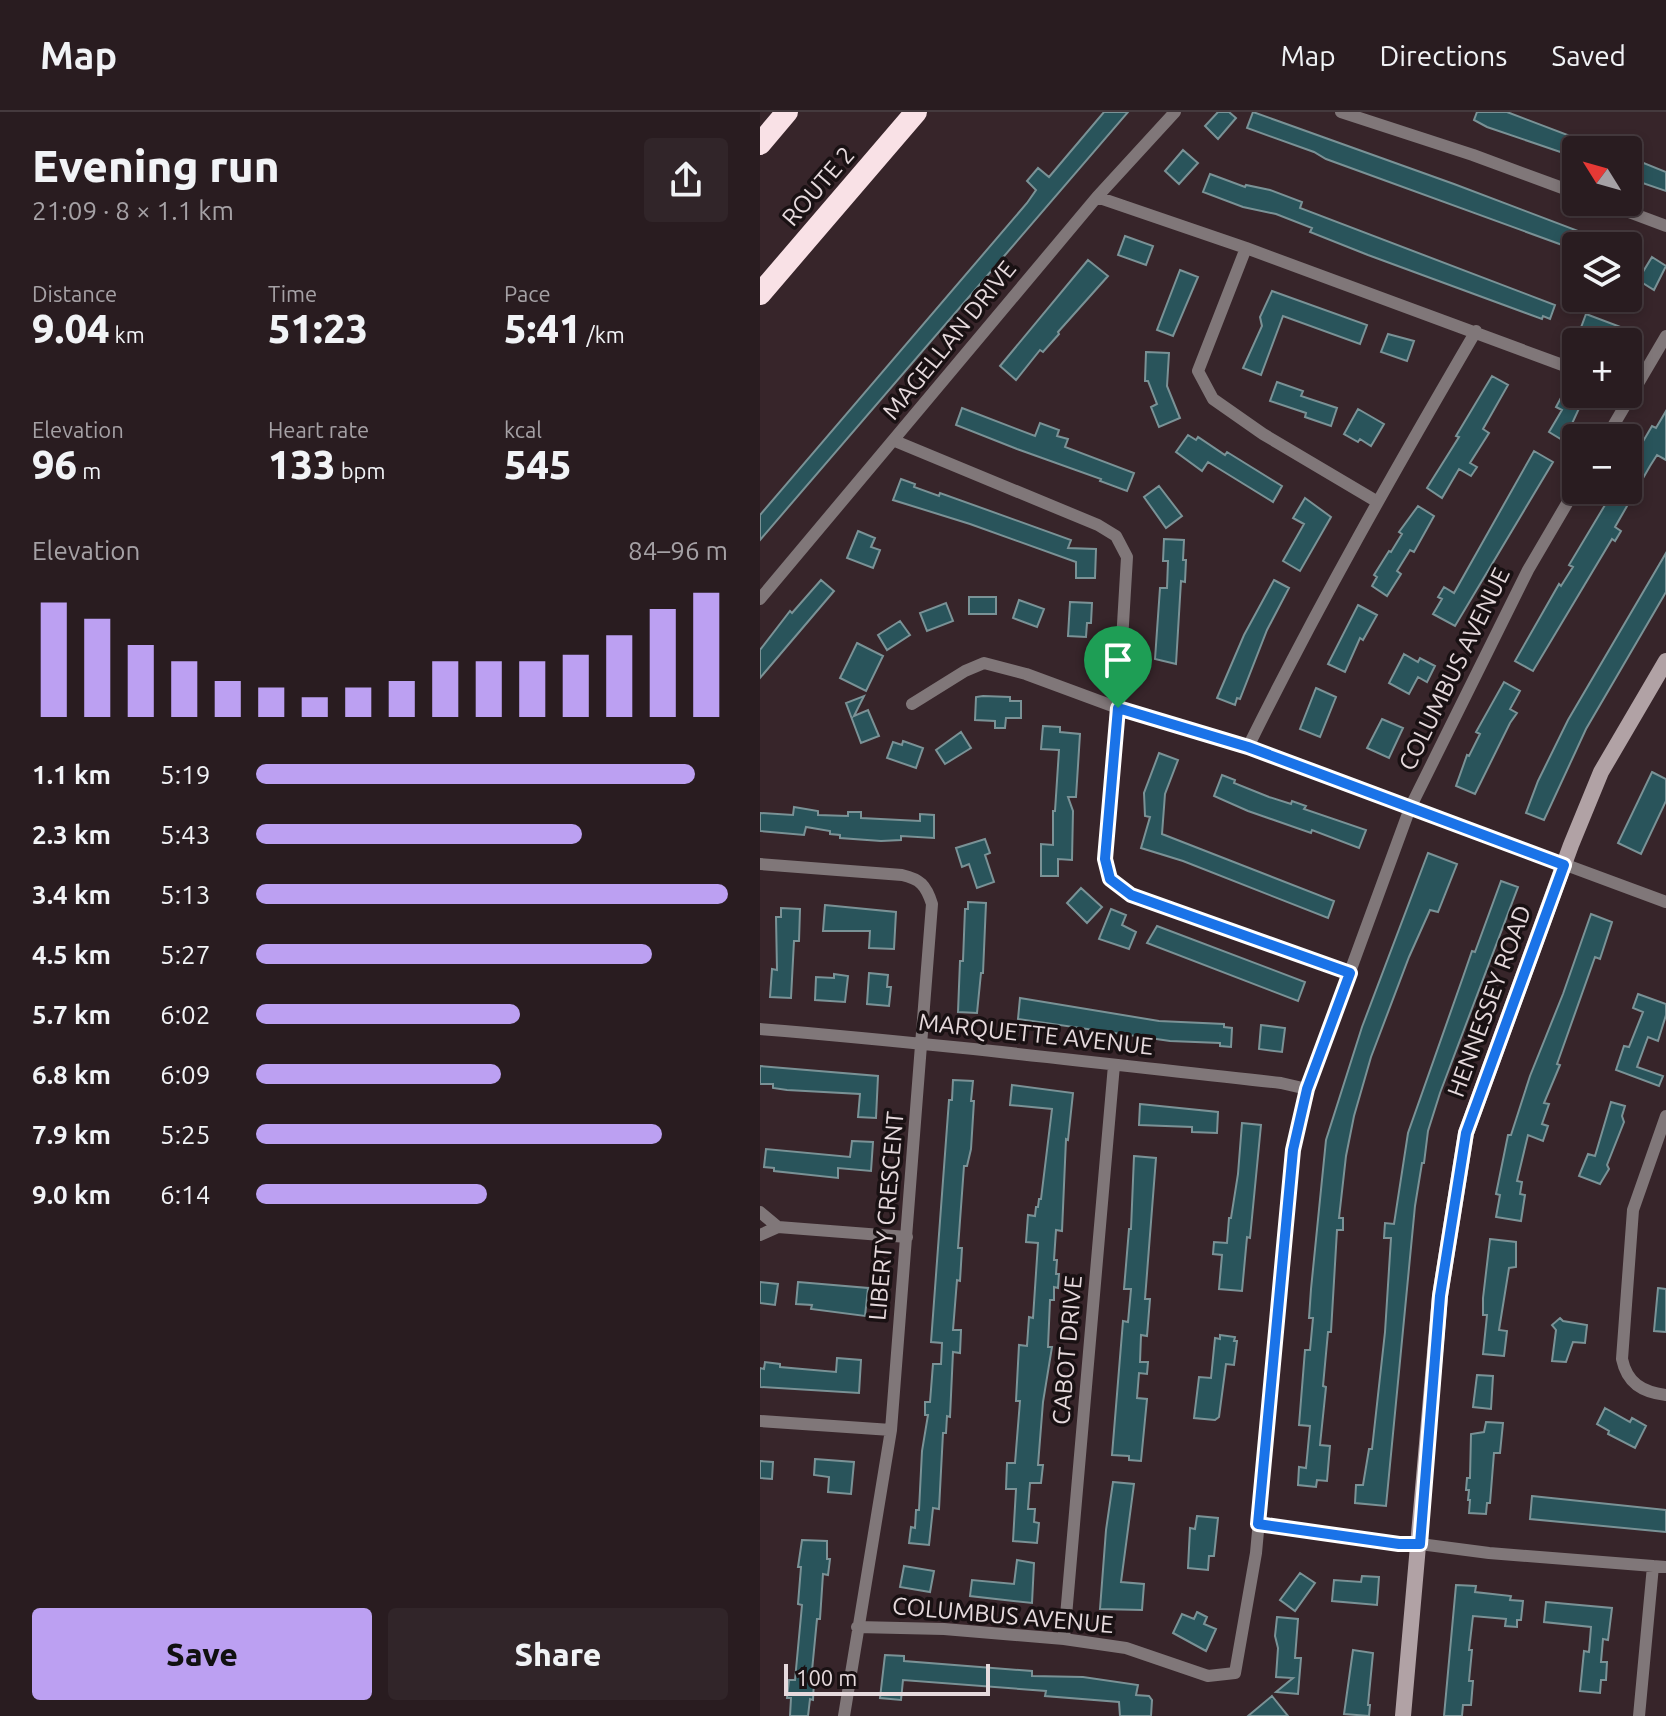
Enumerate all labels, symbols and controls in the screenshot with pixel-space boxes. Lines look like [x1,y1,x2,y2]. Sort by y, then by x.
text: Map [40,34,117,76]
text: Map [1280,40,1336,71]
text: Directions [1380,40,1507,71]
text: Saved [1551,40,1626,71]
north arrow [1562,136,1642,216]
map controls [1562,136,1642,504]
button: share [644,138,728,222]
text: Evening run [32,141,280,190]
street label: ROUTE 2 [776,141,860,231]
text: 21:09 · 8 × 1.1 km [32,196,234,225]
button: layers [1562,232,1642,312]
street label: MAGELLAN DRIVE [877,255,1021,425]
text: Distance [32,281,117,306]
text: Time [268,281,317,306]
text: Pace [504,281,551,306]
text: 9.04 [32,306,110,351]
text: 51:23 [268,306,368,351]
text: 5:41 [504,306,582,351]
text: km [110,322,145,347]
text: /km [582,322,625,347]
button: + [1562,328,1642,408]
text: Elevation [32,417,124,442]
text: Heart rate [268,417,369,442]
text: kcal [504,417,542,442]
button: − [1562,424,1642,504]
text: 96 [32,442,77,487]
text: 133 [268,442,336,487]
text: 545 [504,442,572,487]
text: m [77,458,101,483]
text: bpm [336,458,385,483]
text: Elevation [32,536,140,565]
text: 84–96 m [628,536,728,565]
street label: COLUMBUS AVENUE [1393,563,1515,775]
pin [1084,626,1152,708]
icon: arrive [1096,638,1140,682]
text: 1.1 km [32,760,111,789]
text: 5:19 [160,760,210,789]
text: 2.3 km [32,820,111,849]
text: 5:43 [160,820,210,849]
text: 3.4 km [32,880,111,909]
text: 5:13 [160,880,210,909]
street label: HENNESSEY ROAD [1442,902,1536,1100]
text: 4.5 km [32,940,111,969]
text: 5:27 [160,940,210,969]
text: 5.7 km [32,1000,111,1029]
text: 6:02 [160,1000,210,1029]
street label: MARQUETTE AVENUE [917,1008,1155,1060]
text: 6.8 km [32,1060,111,1089]
text: 6:09 [160,1060,210,1089]
street label: LIBERTY CRESCENT [863,1110,909,1322]
text: 7.9 km [32,1120,111,1149]
text: 5:25 [160,1120,210,1149]
text: 9.0 km [32,1180,111,1209]
text: 6:14 [160,1180,210,1209]
street label: CABOT DRIVE [1047,1274,1087,1426]
street label: COLUMBUS AVENUE [891,1592,1115,1638]
button: Save [32,1608,372,1700]
button: Share [388,1608,728,1700]
scale bar [784,1660,990,1696]
text: 100 m [796,1665,857,1690]

